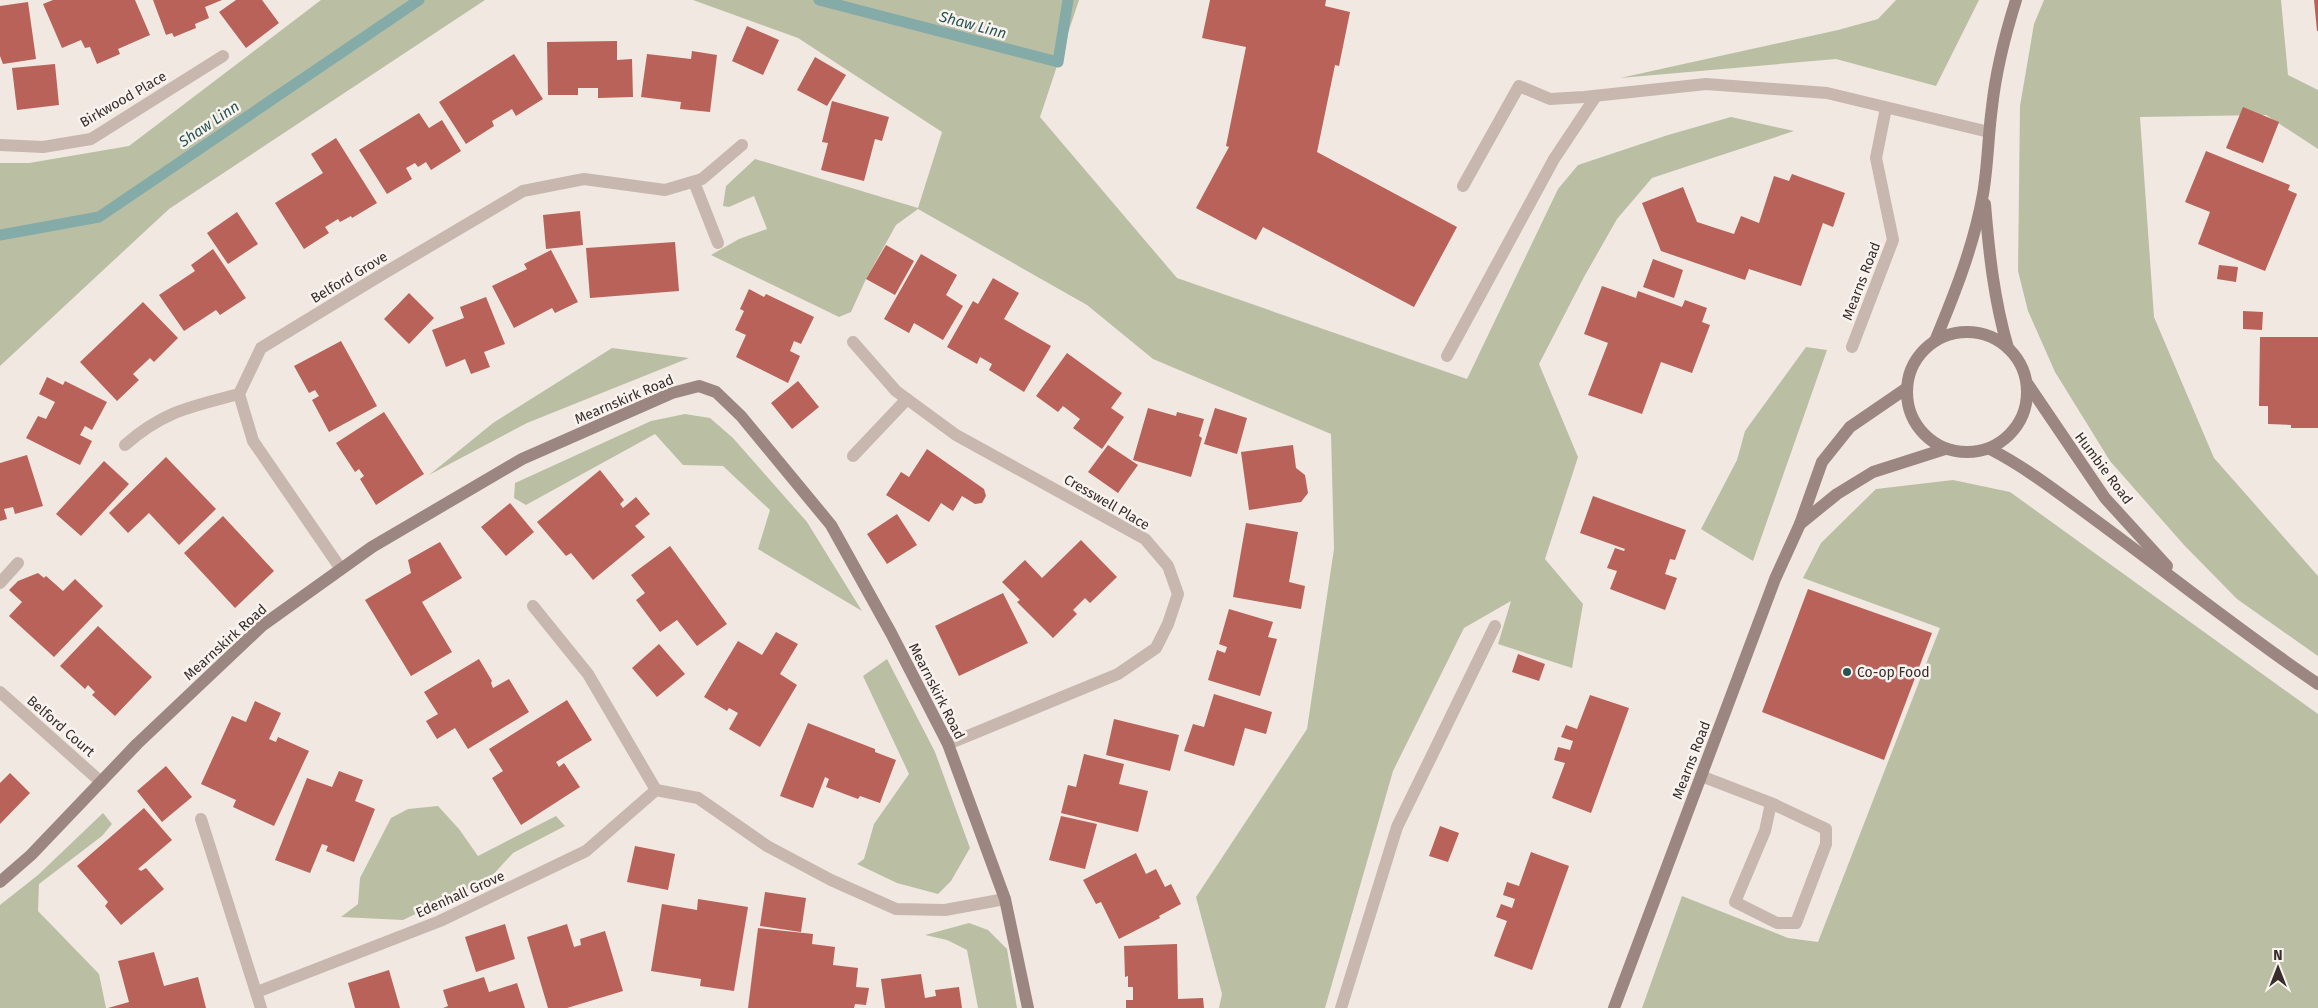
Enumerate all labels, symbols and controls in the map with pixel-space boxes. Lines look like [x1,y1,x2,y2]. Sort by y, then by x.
water label: Shaw Linn [936,7,1009,43]
street label: Birkwood Place [77,68,170,131]
water label: Shaw Linn [175,97,243,151]
street label: Mearns Road [1839,240,1884,323]
street label: Belford Grove [308,248,391,307]
street label: Mearnskirk Road [572,371,676,428]
street label: Humbie Road [2071,429,2136,508]
street label: Cresswell Place [1061,471,1153,534]
street label: Mearnskirk Road [180,601,270,684]
street label: Mearnskirk Road [905,640,968,742]
place label: Co-op Food [1857,664,1930,681]
marker: Co-op Food [1841,666,1853,678]
street label: Belford Court [23,692,99,761]
street label: Mearns Road [1669,719,1714,802]
street label: Edenhall Grove [413,867,507,922]
north arrow [2253,943,2303,993]
text: N [2273,947,2283,964]

